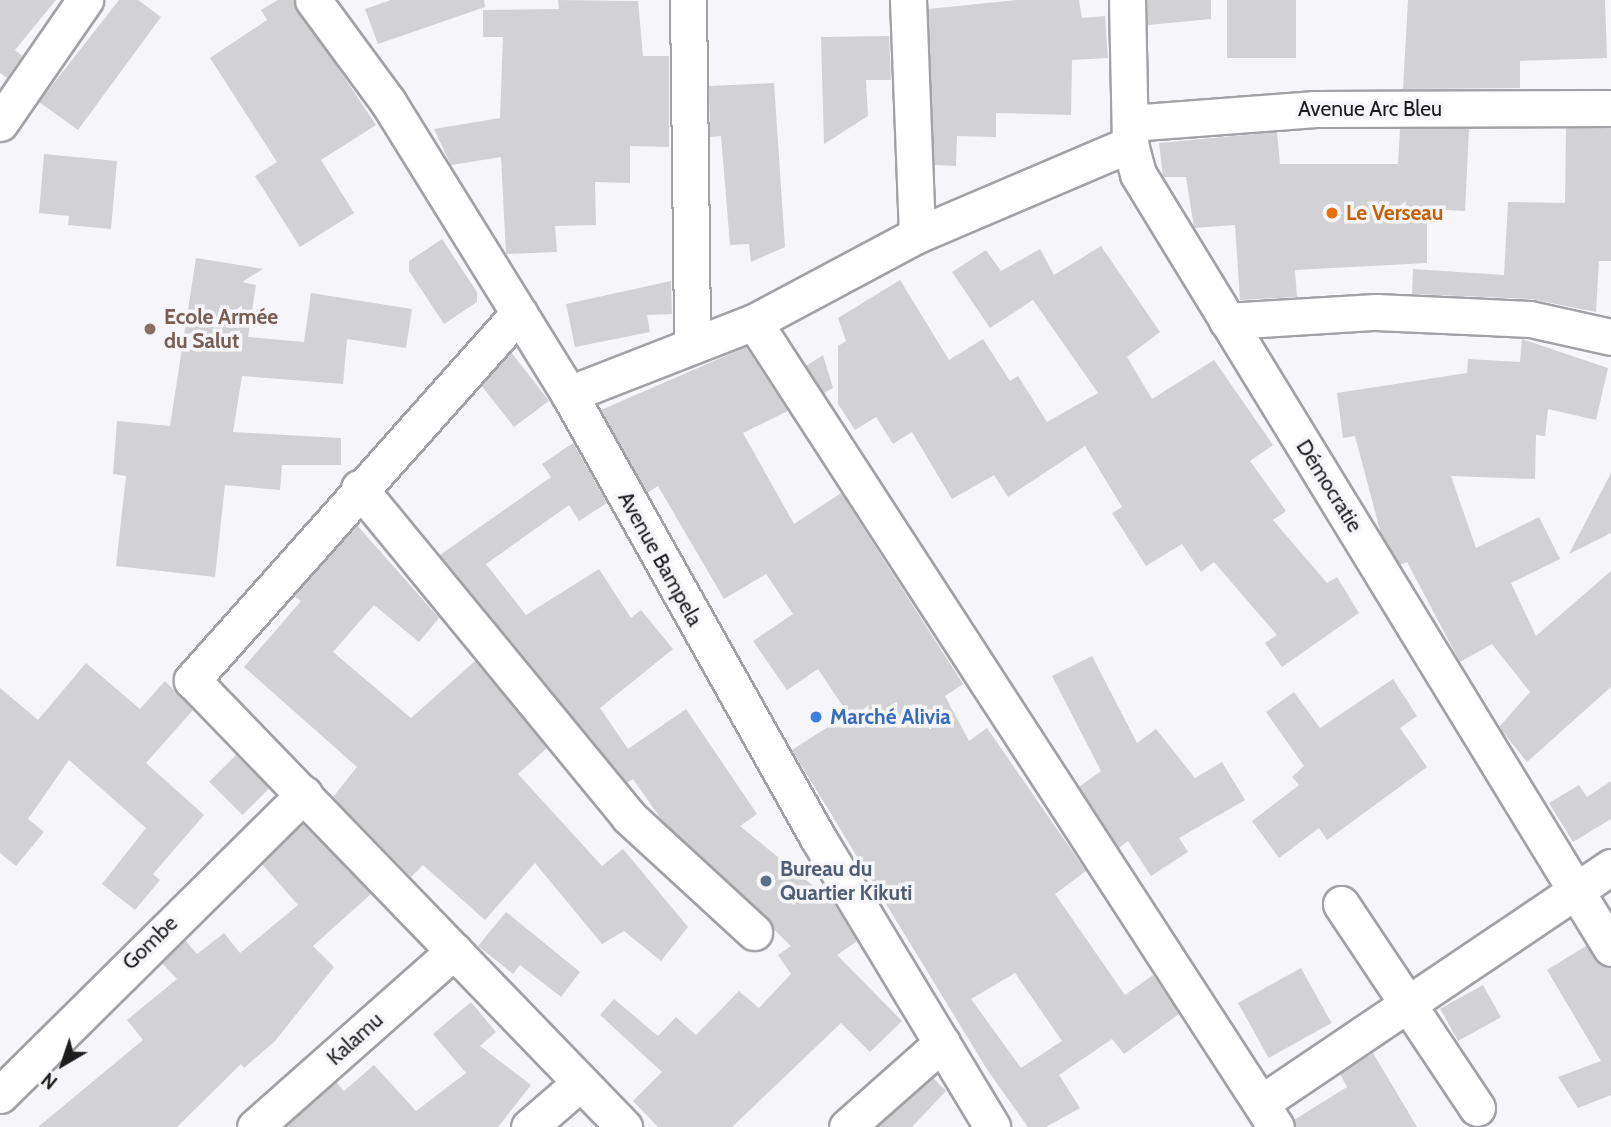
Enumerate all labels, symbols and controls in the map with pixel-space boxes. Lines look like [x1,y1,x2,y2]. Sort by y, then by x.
street label: Avenue Arc Bleu [1298,96,1442,122]
place label: Le Verseau [1346,200,1443,226]
marker: Le Verseau [1324,205,1340,221]
place label: Ecole Armée du Salut [164,304,278,354]
marker: Ecole Armée du Salut [142,321,158,337]
street label: Démocratie [1291,435,1367,537]
street label: Avenue Bampela [613,487,707,631]
place label: Marché Alivia [830,704,951,730]
marker: Marché Alivia [808,709,824,725]
place label: Bureau du Quartier Kikuti [780,856,912,906]
marker: Bureau du Quartier Kikuti [758,873,774,889]
street label: Gombe [117,911,183,975]
street label: Kalamu [322,1007,388,1071]
north arrow [28,1029,98,1099]
text: N [37,1068,62,1094]

